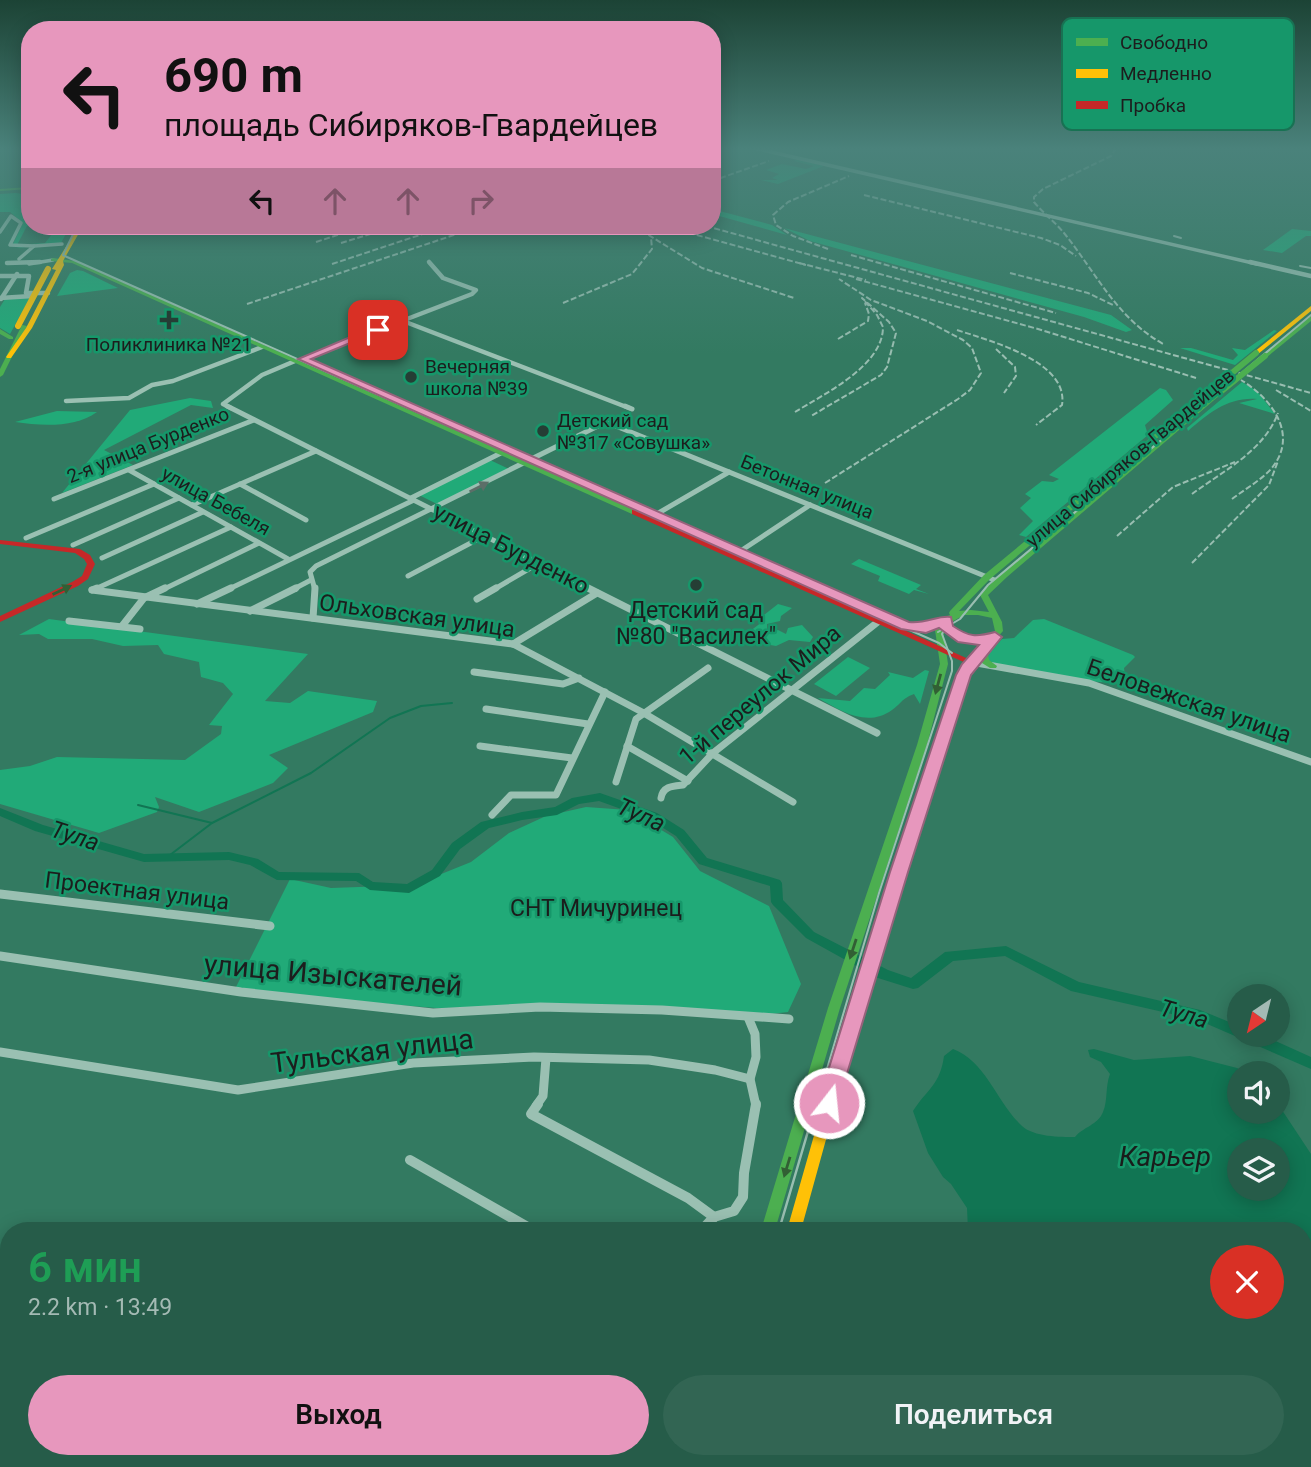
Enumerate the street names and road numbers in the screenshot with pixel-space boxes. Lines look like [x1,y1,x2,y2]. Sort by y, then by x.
street label: улица Сибиряков-Гвардейцев [1021,364,1239,552]
street label: 2-я улица Бурденко [64,402,232,488]
street label: Бетонная улица [737,450,877,524]
street label: улица Бебеля [158,462,274,540]
street label: улица Бурденко [428,498,594,600]
street label: Ольховская улица [317,589,517,643]
street label: 1-й переулок Мира [674,620,846,770]
street label: Беловежская улица [1083,653,1295,749]
street label: Проектная улица [43,866,231,916]
street label: улица Изыскателей [203,947,463,1003]
street label: Тульская улица [269,1022,475,1080]

